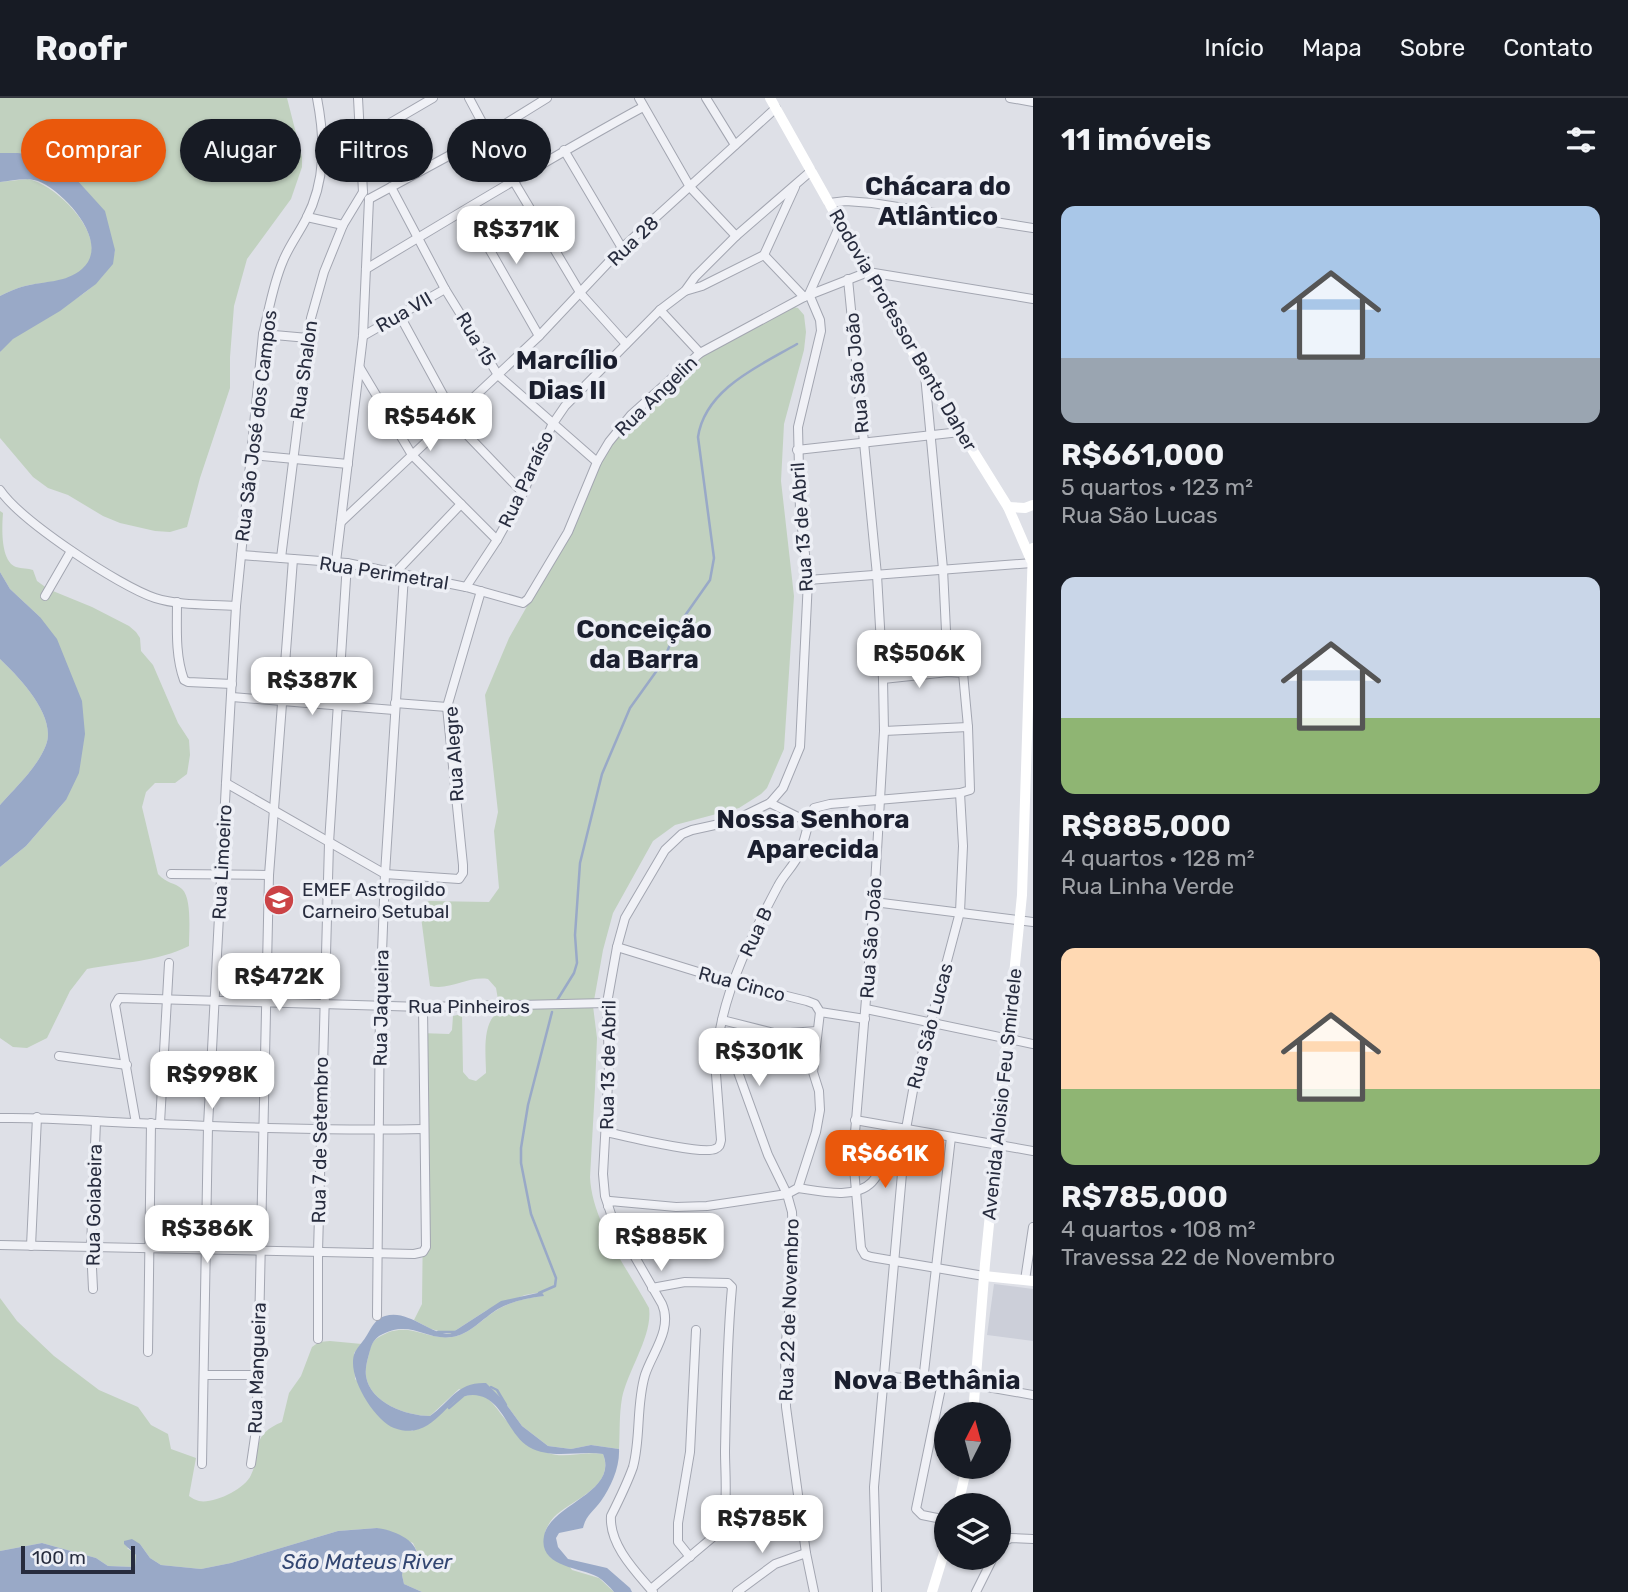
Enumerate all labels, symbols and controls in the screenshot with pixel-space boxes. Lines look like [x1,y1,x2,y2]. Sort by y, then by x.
text: Roofr [35,29,127,68]
text: Início [1204,34,1264,62]
text: Mapa [1302,34,1362,62]
text: Sobre [1400,34,1465,62]
text: Contato [1503,34,1593,62]
chip: Comprar [21,119,166,182]
chip: Alugar [180,119,301,182]
chip: Filtros [315,119,433,182]
chip: Novo [447,119,551,182]
icon: filters [1562,121,1600,159]
text: 11 imóveis [1061,122,1211,158]
district label: Chácara do Atlântico [865,171,1011,232]
street label: Rodovia Professor Bento Daher [824,205,982,456]
pin: R$371K [459,206,573,266]
street label: Rua 28 [603,211,663,271]
text: R$371K [473,215,559,243]
icon: home [1268,252,1394,378]
street label: Rua VII [372,287,436,337]
street label: Rua 15 [451,308,501,370]
street label: Rua São José dos Campos [230,309,282,543]
street label: Rua São João [840,312,874,434]
street label: Rua Shalon [286,319,322,421]
district label: Marcílio Dias II [516,345,618,406]
street label: Rua Angelin [610,351,702,441]
pin: R$546K [373,394,487,453]
text: R$546K [384,402,476,430]
street label: Rua Paraíso [494,427,558,531]
text: R$661,000 [1061,437,1224,473]
street label: Rua 13 de Abril [786,461,818,593]
text: 5 quartos · 123 m² [1061,473,1253,501]
text: Rua São Lucas [1061,501,1218,529]
street label: Rua Perimetral [318,551,450,595]
district label: Conceição da Barra [576,614,712,675]
icon: home [1268,623,1394,749]
pin: R$506K [862,630,976,690]
text: R$506K [873,639,965,667]
pin: R$387K [255,658,369,717]
text: R$387K [267,666,357,694]
street label: Rua Alegre [439,706,469,802]
street label: Rua Limoeiro [207,804,237,920]
district label: Nossa Senhora Aparecida [716,804,910,865]
text: R$885,000 [1061,808,1231,844]
text: 4 quartos · 128 m² [1061,844,1255,872]
text: Rua Linha Verde [1061,872,1234,900]
street label: Rua São João [855,877,887,999]
place label: EMEF Astrogildo Carneiro Setubal [302,878,449,923]
school or university icon: EMEF Astrogildo Carneiro Setubal [262,883,296,917]
street label: Rua B [735,904,777,960]
street label: Rua Jaqueira [368,949,394,1067]
pin: R$472K [222,954,336,1013]
street label: Rua Cinco [696,961,788,1007]
street label: Rua São Lucas [902,961,958,1091]
text: R$472K [234,962,324,990]
street label: Avenida Aloisio Feu Smirdele [977,967,1027,1221]
icon: home [1268,994,1394,1120]
street label: Rua Pinheiros [408,995,530,1018]
street label: Rua 13 de Abril [595,1000,621,1130]
pin: R$301K [702,1028,816,1088]
text: R$301K [715,1037,803,1065]
pin: R$998K [155,1052,269,1111]
street label: Rua 7 de Setembro [307,1056,333,1224]
text: R$998K [166,1060,258,1088]
pin: R$661K [828,1130,942,1190]
text: R$661K [841,1139,929,1167]
street label: Rua Goiabeira [81,1144,107,1266]
text: R$785,000 [1061,1179,1228,1215]
pin: R$386K [150,1206,264,1265]
text: R$386K [161,1214,253,1242]
pin: R$885K [604,1214,718,1273]
text: 4 quartos · 108 m² [1061,1215,1256,1243]
street label: Rua 22 de Novembro [774,1218,804,1402]
text: R$885K [615,1222,707,1250]
text: Travessa 22 de Novembro [1061,1243,1335,1271]
street label: Rua Mangueira [243,1302,271,1434]
district label: Nova Bethânia [833,1365,1021,1396]
north arrow [934,1402,1012,1479]
map controls [934,1402,1011,1570]
button: layers [934,1493,1011,1570]
pin: R$785K [705,1496,819,1555]
text: R$785K [717,1504,807,1532]
scale bar [21,1543,135,1575]
text: 100 m [32,1546,86,1569]
water label: São Mateus River [282,1549,453,1574]

